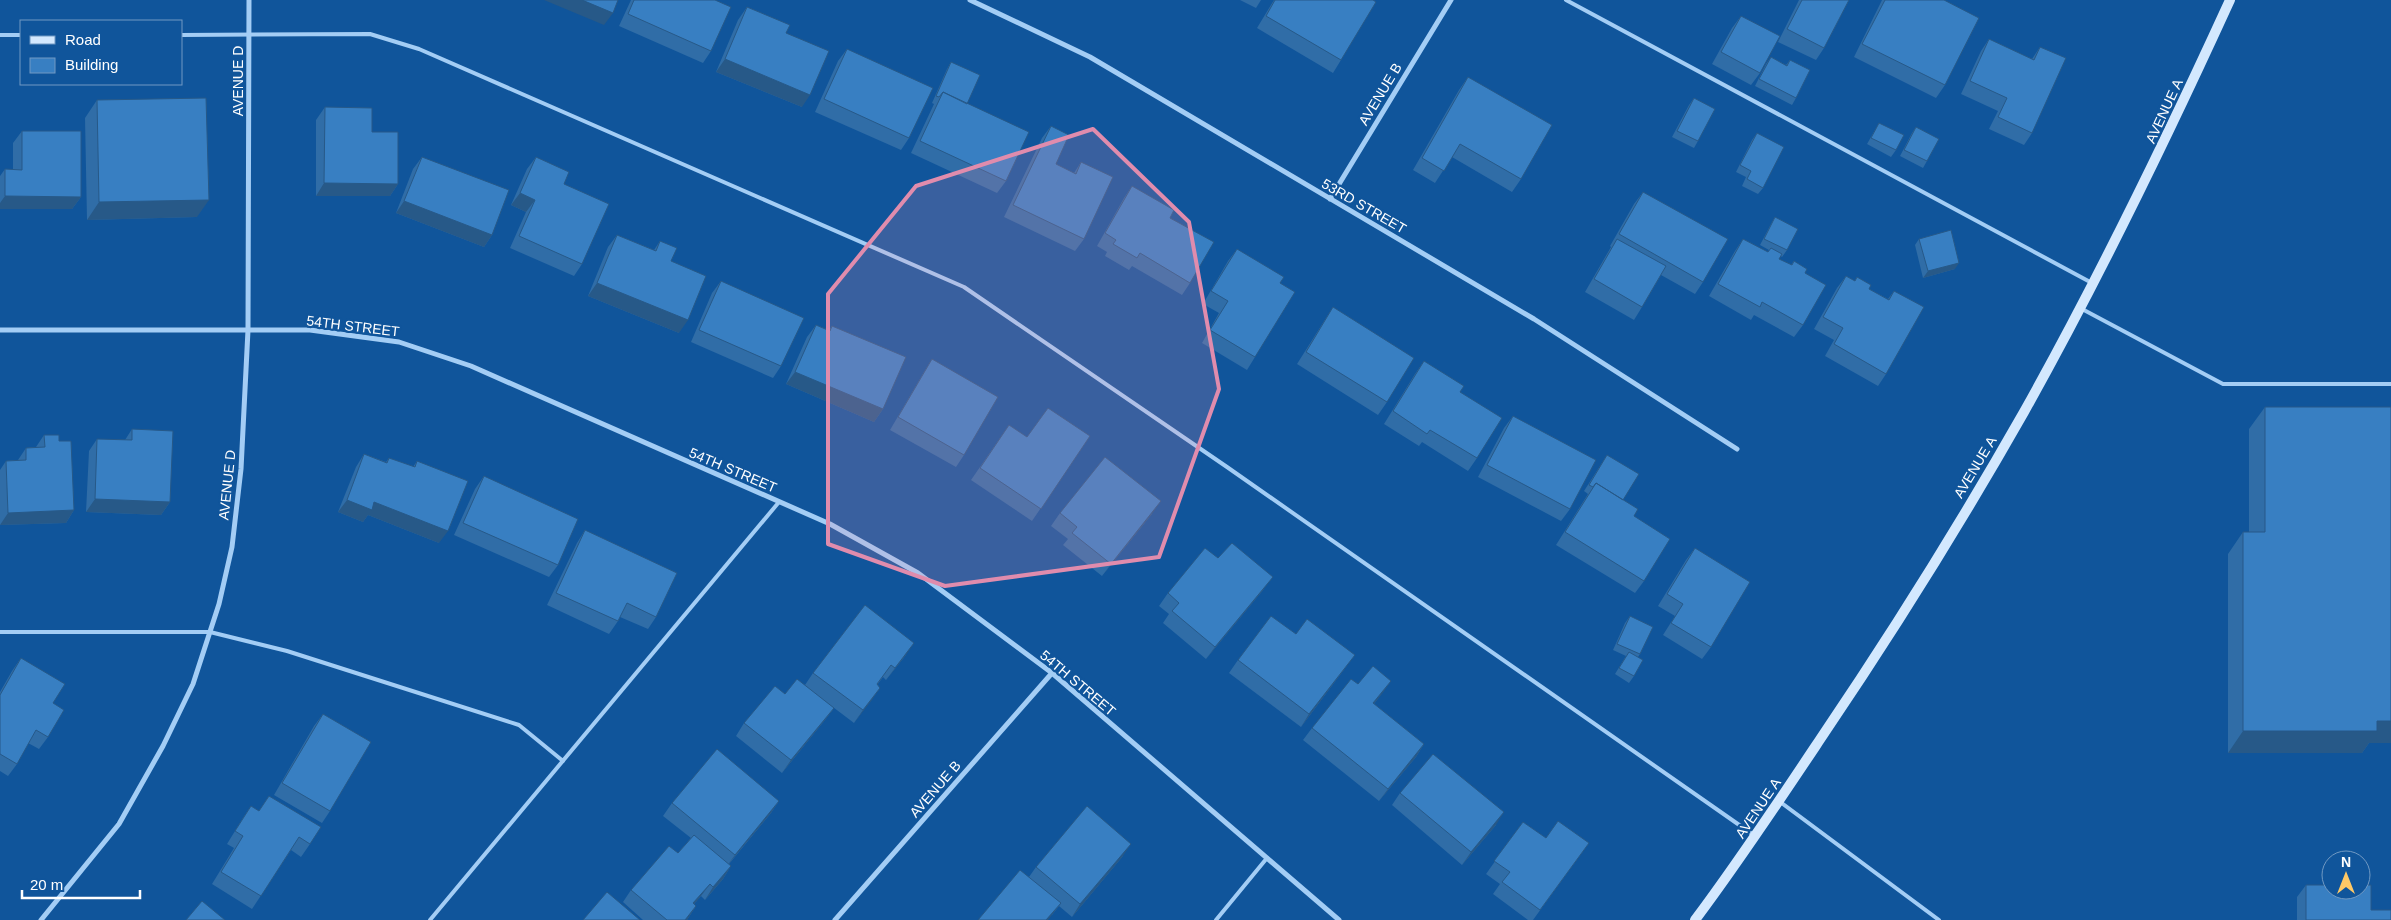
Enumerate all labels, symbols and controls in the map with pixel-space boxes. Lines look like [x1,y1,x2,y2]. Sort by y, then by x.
legend [20,20,182,85]
text: Road [65,31,101,48]
street label: AVENUE D [230,46,246,116]
text: Building [65,56,118,73]
street label: AVENUE B [1355,60,1405,128]
street label: AVENUE A [2142,76,2186,146]
street label: 53RD STREET [1319,175,1409,237]
street label: 54TH STREET [306,312,401,340]
street label: AVENUE A [1950,433,2000,501]
street label: 54TH STREET [687,444,780,496]
street label: AVENUE D [215,449,239,521]
street label: 54TH STREET [1037,647,1119,719]
street label: AVENUE B [906,757,964,821]
street label: AVENUE A [1732,774,1784,841]
north arrow [2321,850,2371,900]
text: N [2341,854,2351,870]
scale bar [22,868,140,900]
text: 20 m [30,876,63,893]

